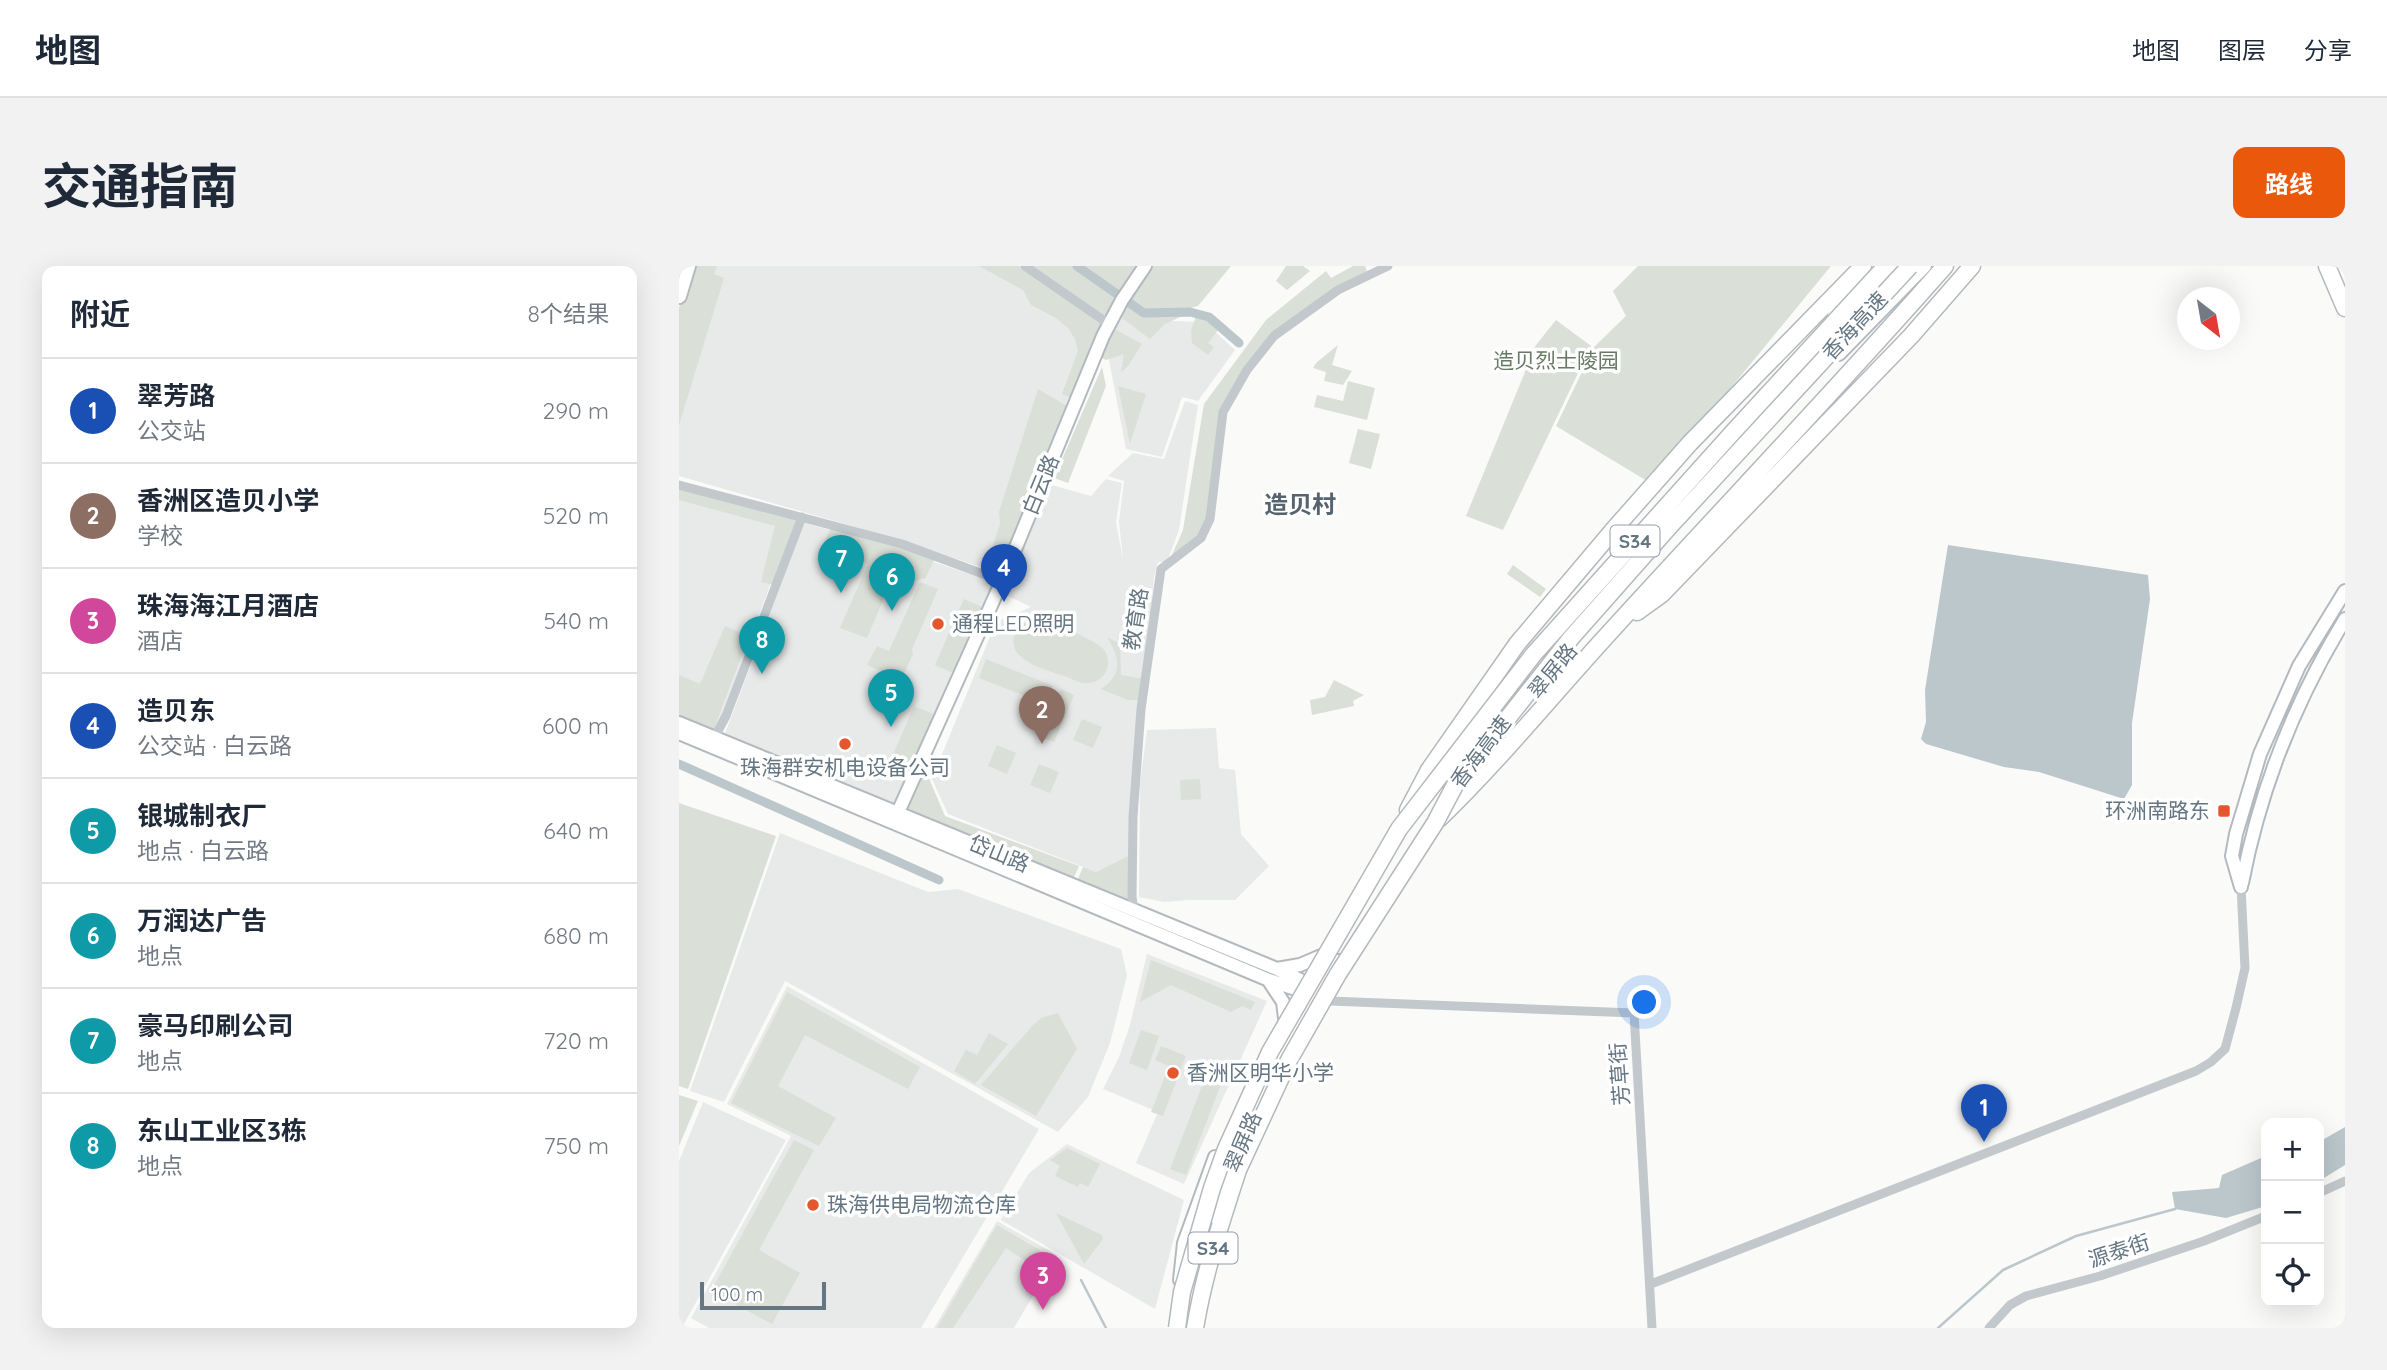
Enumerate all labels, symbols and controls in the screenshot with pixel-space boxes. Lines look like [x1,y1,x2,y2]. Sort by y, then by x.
text: 地图 [35,29,101,70]
text: 地图 [2132,35,2180,65]
text: 图层 [2218,35,2266,65]
text: 分享 [2304,35,2352,65]
button: 路线 [2233,147,2345,218]
text: 交通指南 [42,155,238,216]
street label: 香海高速 [1816,286,1892,365]
north arrow [2177,287,2240,350]
text: 附近 [70,295,130,333]
text: 8个结果 [528,299,609,328]
park label: 造贝烈士陵园 [1493,347,1619,373]
text: 翠芳路 [137,379,215,412]
text: 1 [89,396,97,425]
text: 290 m [542,396,609,425]
text: 公交站 [137,416,206,445]
street label: 白云路 [1016,451,1064,519]
text: 香洲区造贝小学 [137,484,319,517]
district label: 造贝村 [1264,489,1336,519]
text: 2 [86,501,100,530]
text: 520 m [543,501,609,530]
text: 学校 [137,521,183,550]
road number: S34 [1611,526,1660,556]
pin: 7 [818,535,864,593]
pin: 4 [981,544,1027,602]
pin: 6 [869,553,915,611]
street label: 教育路 [1117,586,1153,652]
text: 珠海海江月酒店 [137,589,319,622]
text: 3 [87,606,99,635]
text: 540 m [543,606,609,635]
place label: 通程LED照明 [952,610,1074,636]
pin: 8 [739,616,785,674]
marker: 通程LED照明 [930,616,946,632]
text: 酒店 [137,626,183,655]
street label: 翠屏路 [1522,638,1582,703]
pin: 5 [868,669,914,727]
pin: 2 [1019,686,1065,744]
text: 造贝东 [137,694,215,727]
street label: 香海高速 [1445,710,1516,793]
text: 4 [86,711,100,740]
text: 600 m [542,711,609,740]
text: 公交站 · 白云路 [137,731,292,760]
marker: 珠海群安机电设备公司 [837,736,853,752]
place label: 珠海群安机电设备公司 [740,754,950,780]
place label: 环洲南路东 [2105,797,2210,823]
text: 银城制衣厂 [137,799,267,832]
marker: 环洲南路东 [2216,803,2232,819]
text: 5 [86,816,100,845]
text: 640 m [543,816,609,845]
street label: 岱山路 [965,829,1033,877]
text: 地点 · 白云路 [137,836,269,865]
text: 万润达广告 [137,904,267,937]
text: 6 [87,921,99,950]
text: 680 m [543,921,609,950]
text: 地点 [137,941,183,970]
your location [1627,985,1661,1019]
text: 豪马印刷公司 [137,1009,293,1042]
text: 7 [87,1026,99,1055]
text: 720 m [544,1026,609,1055]
street label: 芳草街 [1604,1042,1634,1106]
text: 地点 [137,1046,183,1075]
place label: 香洲区明华小学 [1187,1059,1334,1085]
marker: 香洲区明华小学 [1165,1065,1181,1081]
pin: 1 [1961,1084,2007,1142]
street label: 翠屏路 [1218,1108,1266,1176]
text: 东山工业区3栋 [137,1114,307,1147]
map controls [2261,1118,2324,1307]
button: + [2261,1118,2324,1181]
text: 8 [87,1131,99,1160]
text: 750 m [544,1131,609,1160]
text: 地点 [137,1151,183,1180]
button: − [2261,1181,2324,1244]
place label: 珠海供电局物流仓库 [827,1191,1016,1217]
marker: 珠海供电局物流仓库 [805,1197,821,1213]
street label: 源泰街 [2085,1228,2153,1272]
road number: S34 [1189,1232,1237,1264]
button: locate [2261,1244,2324,1307]
pin: 3 [1020,1252,1066,1310]
scale bar [700,1279,826,1311]
text: 100 m [711,1282,763,1306]

